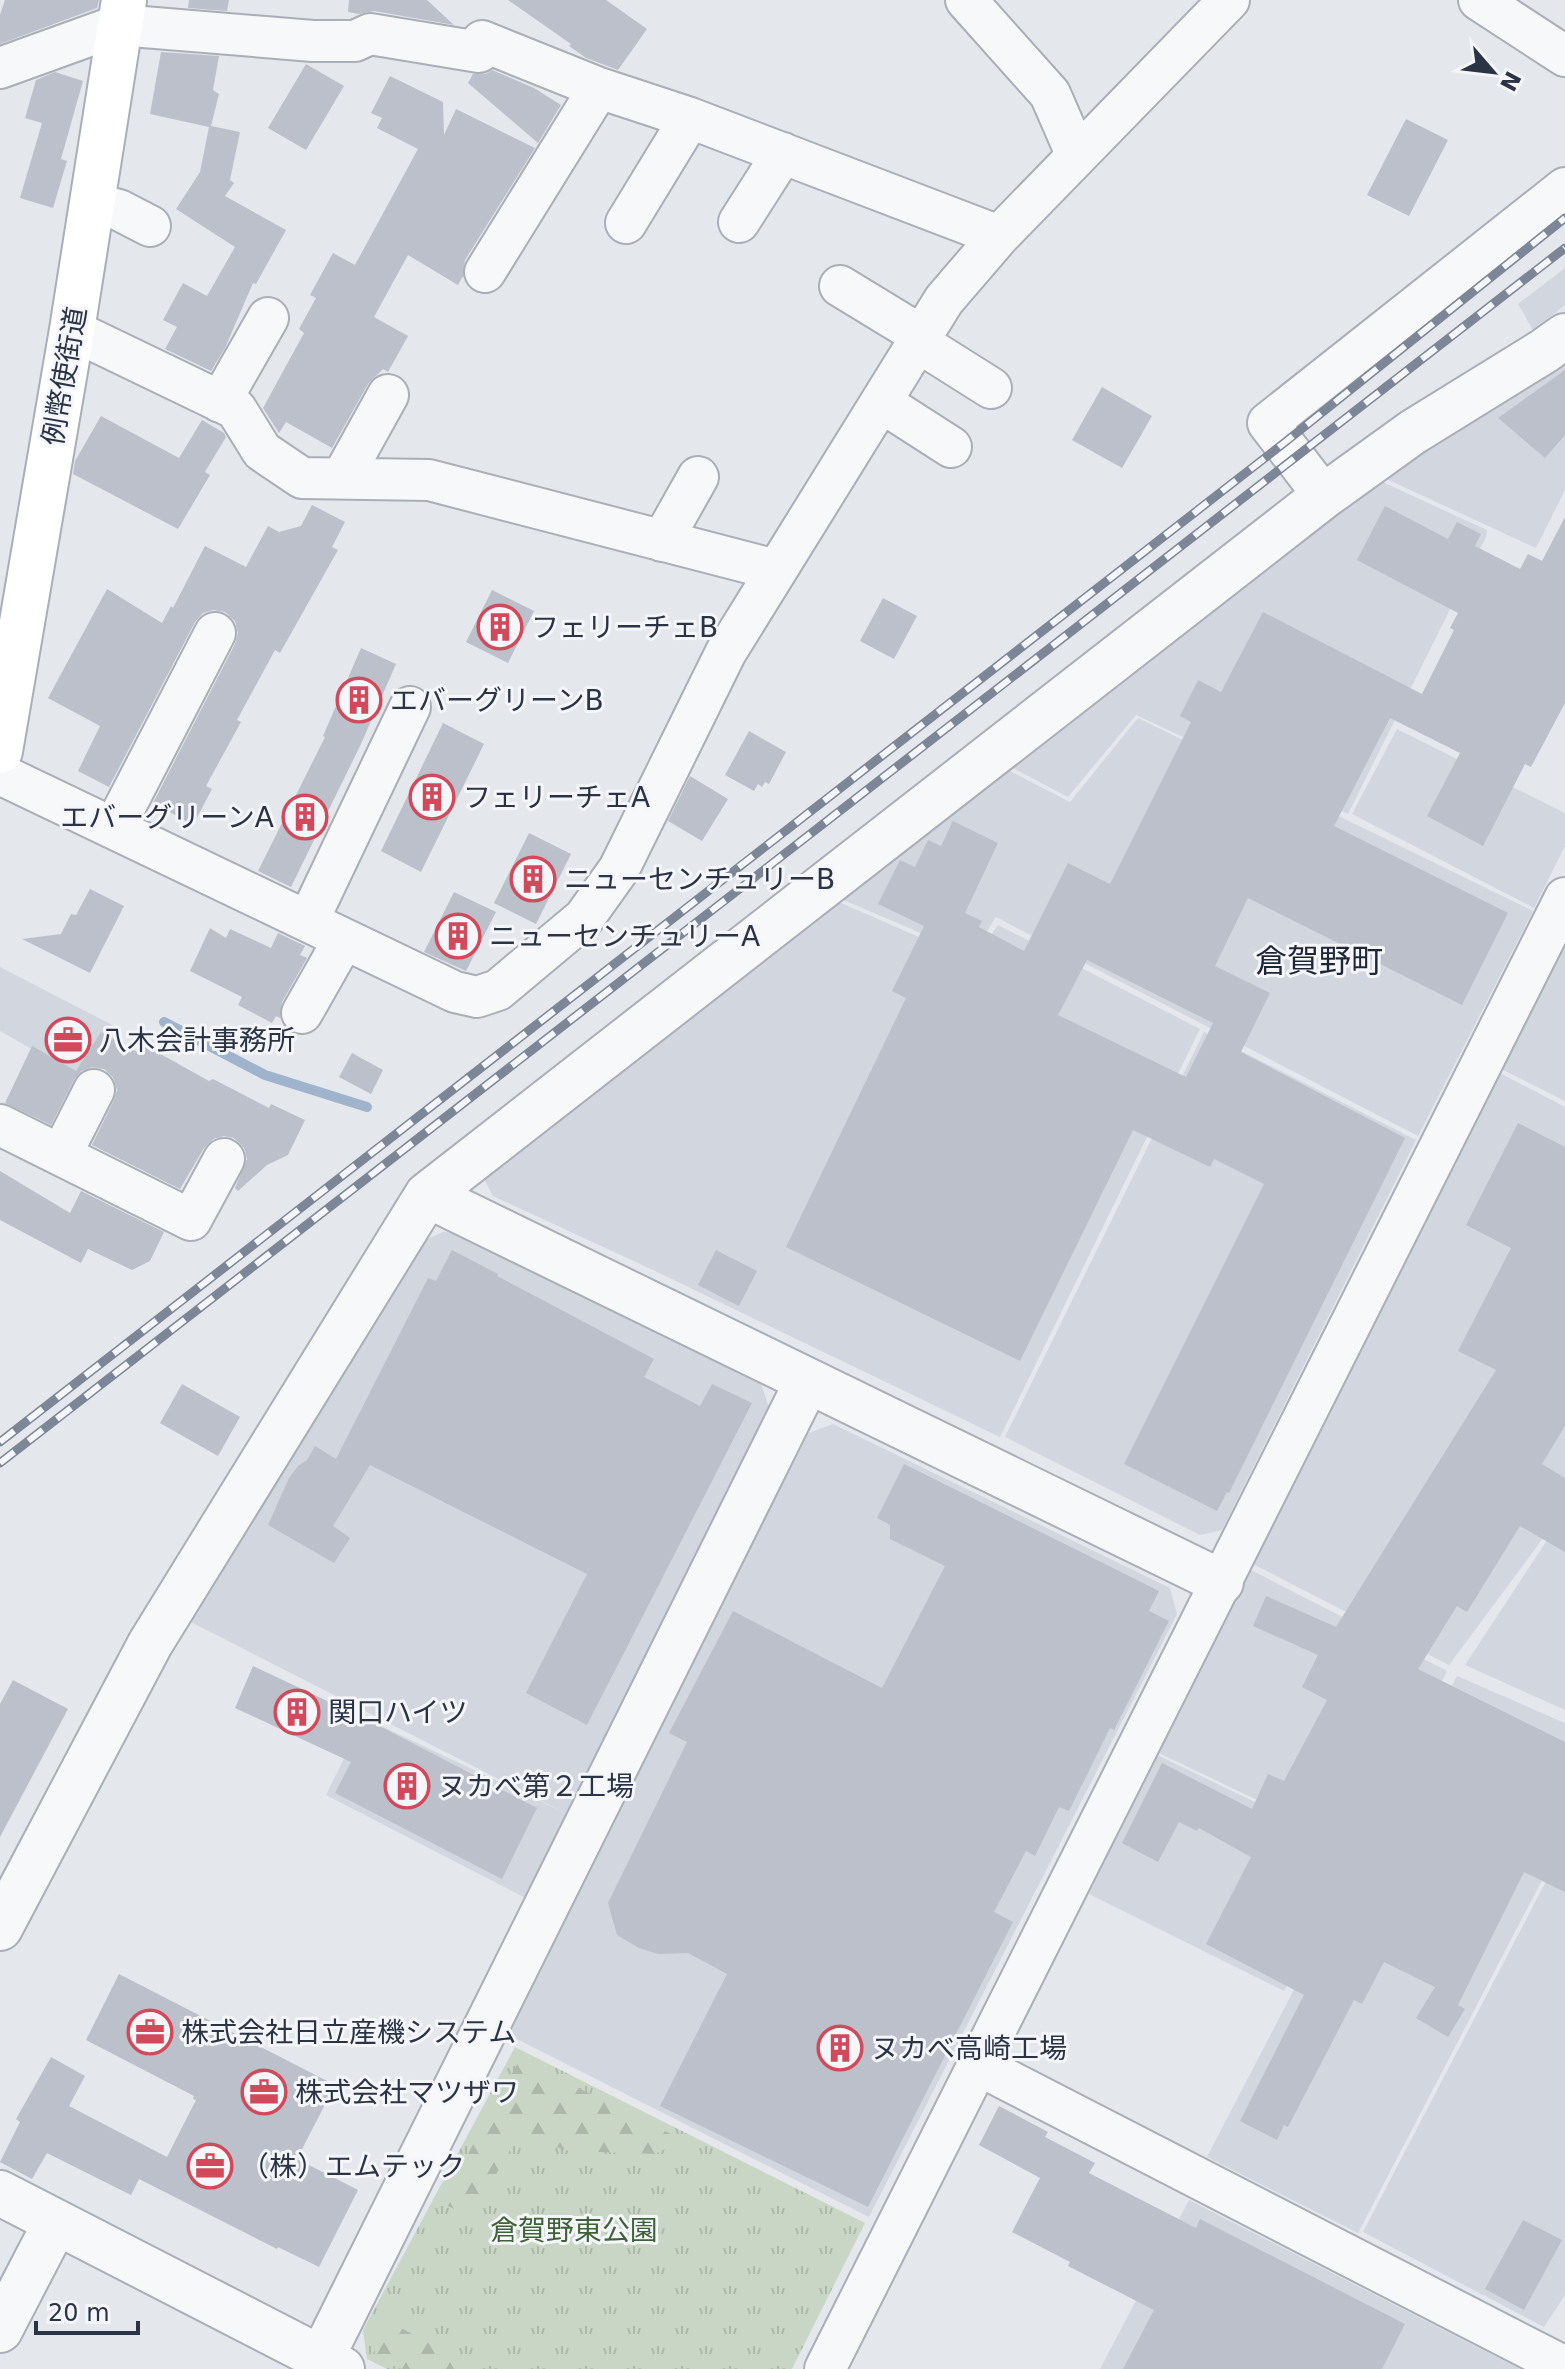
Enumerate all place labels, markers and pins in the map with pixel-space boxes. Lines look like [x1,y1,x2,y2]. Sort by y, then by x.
building icon: フェリーチェB [476,603,524,651]
place label: フェリーチェB [531,611,718,644]
building icon: エバーグリーンB [335,676,383,724]
place label: エバーグリーンB [390,684,604,717]
building icon: フェリーチェA [408,773,456,821]
place label: フェリーチェA [463,781,650,814]
building icon: エバーグリーンA [281,793,329,841]
place label: エバーグリーンA [60,801,274,834]
building icon: ニューセンチュリーB [509,855,557,903]
place label: ニューセンチュリーB [564,863,835,896]
building icon: ニューセンチュリーA [434,912,482,960]
place label: ニューセンチュリーA [489,920,760,953]
office icon: 八木会計事務所 [44,1016,92,1064]
place label: 八木会計事務所 [99,1024,295,1057]
building icon: 関口ハイツ [273,1688,321,1736]
place label: 関口ハイツ [328,1696,467,1729]
building icon: ヌカべ第２工場 [383,1762,431,1810]
place label: ヌカべ第２工場 [438,1770,634,1803]
office icon: 株式会社日立産機システム [126,2008,174,2056]
place label: 株式会社日立産機システム [181,2016,516,2049]
building icon: ヌカべ高崎工場 [816,2024,864,2072]
place label: ヌカべ高崎工場 [871,2032,1067,2065]
office icon: 株式会社マツザワ [240,2068,288,2116]
place label: 株式会社マツザワ [295,2076,519,2109]
office icon: （株）エムテック [186,2142,234,2190]
place label: （株）エムテック [241,2150,465,2183]

